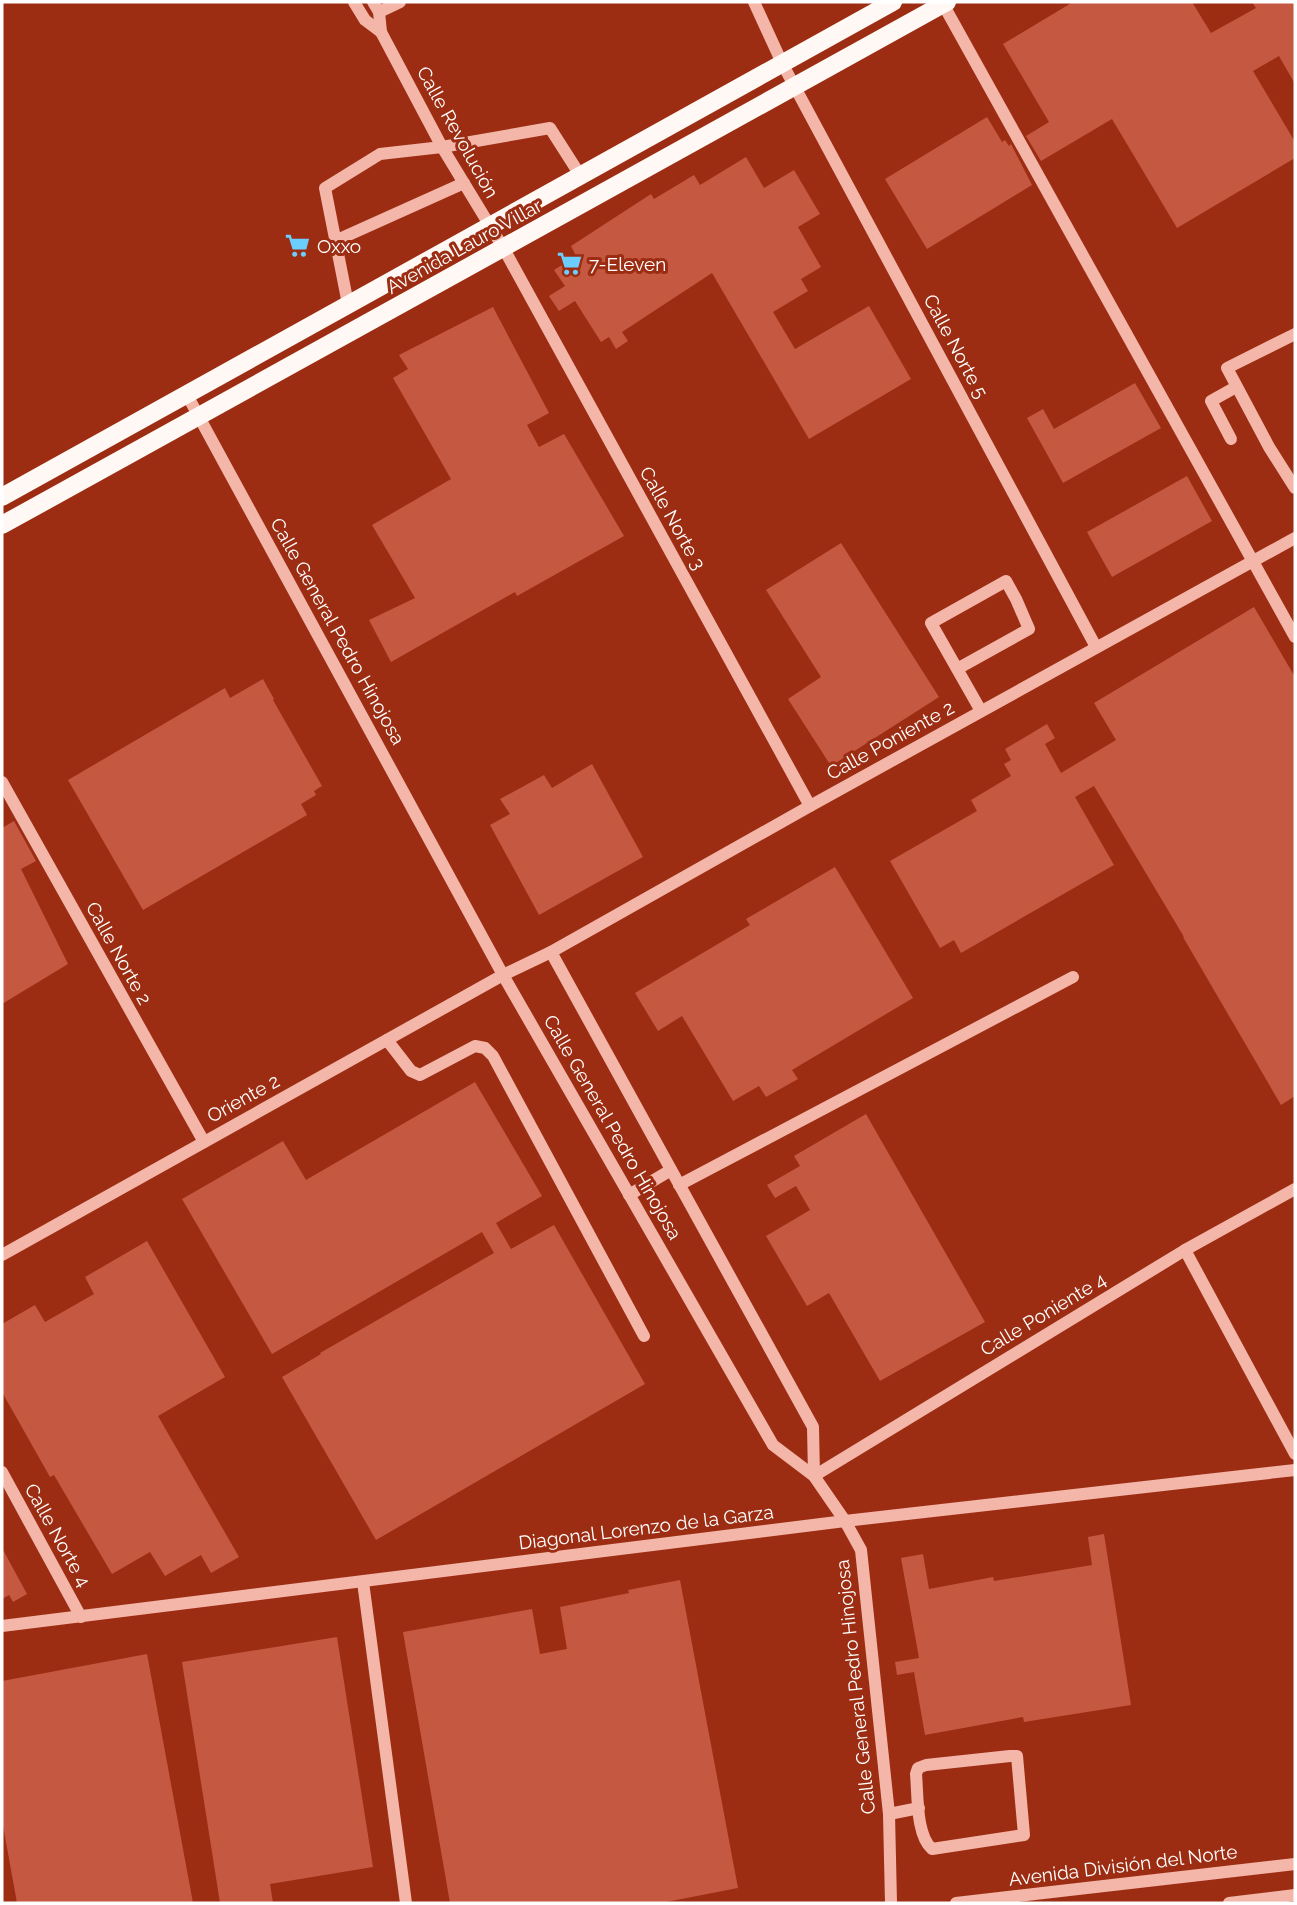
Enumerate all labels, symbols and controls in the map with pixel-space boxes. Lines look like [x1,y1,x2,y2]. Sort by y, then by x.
street label: Calle Revolución [413,62,503,202]
street label: Avenida Lauro Villar [382,194,546,298]
supermarket icon: Oxxo [283,232,311,260]
place label: Oxxo [317,235,361,257]
supermarket icon: 7-Eleven [555,250,583,278]
place label: 7-Eleven [589,253,666,275]
street label: Calle Norte 5 [919,290,993,402]
street label: Calle Norte 3 [636,463,710,573]
street label: Calle General Pedro Hinojosa [266,514,410,748]
street label: Calle Poniente 2 [823,696,957,784]
street label: Calle Norte 2 [82,898,156,1008]
street label: Calle General Pedro Hinojosa [539,1011,687,1243]
street label: Oriente 2 [203,1069,283,1127]
street label: Calle Poniente 4 [976,1268,1110,1360]
street label: Calle Norte 4 [21,1479,95,1591]
street label: Diagonal Lorenzo de la Garza [517,1500,775,1554]
street label: Calle General Pedro Hinojosa [831,1559,879,1815]
street label: Avenida División del Norte [1007,1840,1239,1890]

